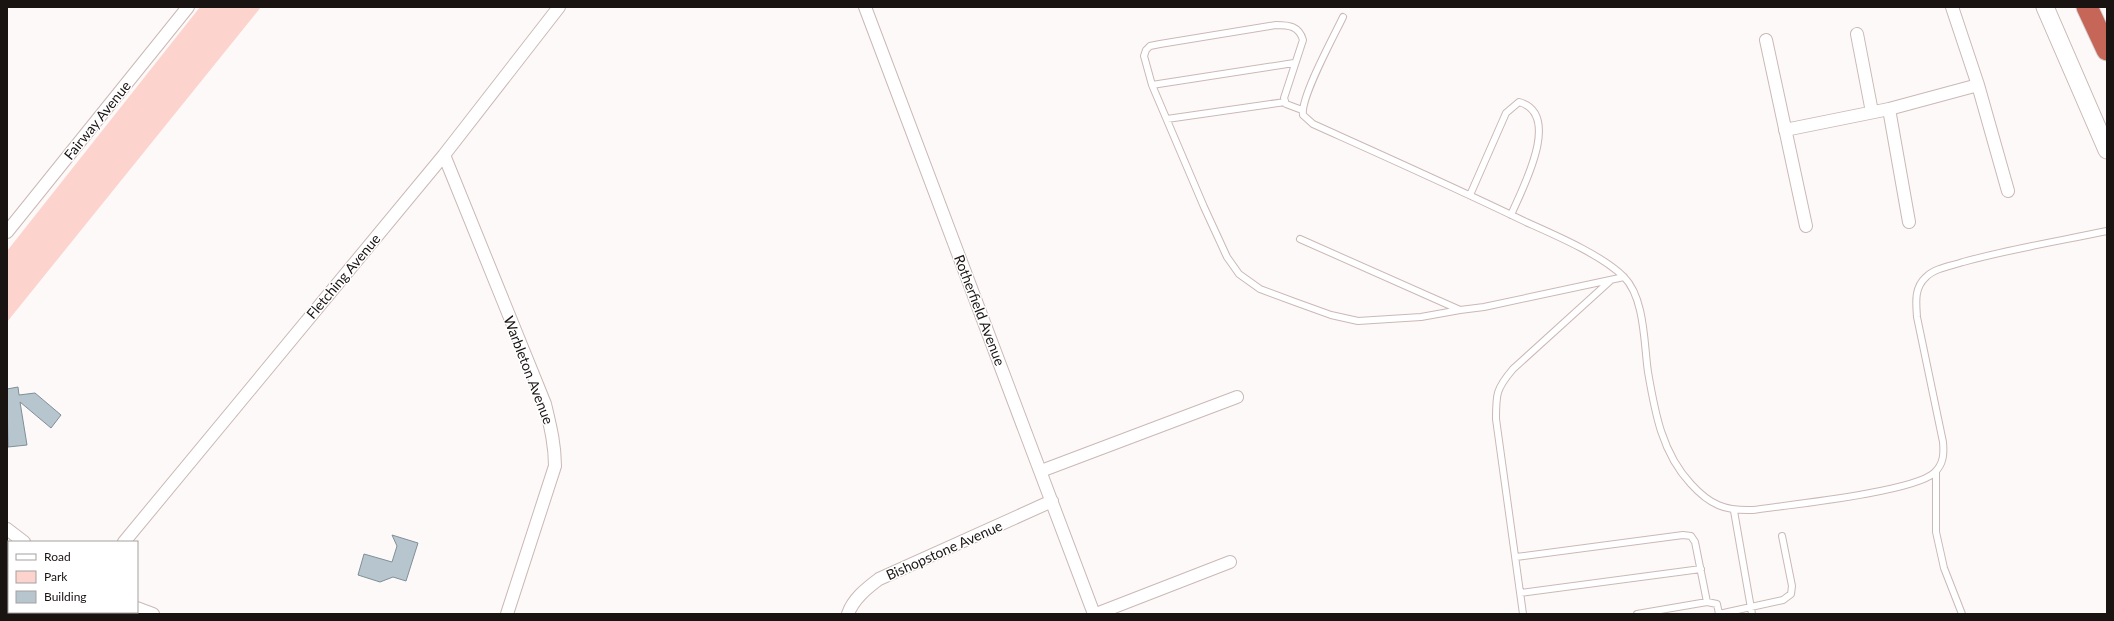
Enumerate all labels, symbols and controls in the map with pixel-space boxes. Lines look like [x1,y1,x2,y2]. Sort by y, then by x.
street label: Fairway Avenue [60,77,134,163]
street label: Fletching Avenue [302,230,384,322]
street label: Rotherfield Avenue [951,252,1009,368]
street label: Warbleton Avenue [501,314,557,426]
street label: Bishopstone Avenue [883,517,1005,583]
legend [8,541,138,613]
text: Road [44,549,71,564]
text: Park [44,569,68,584]
text: Building [44,589,87,604]

